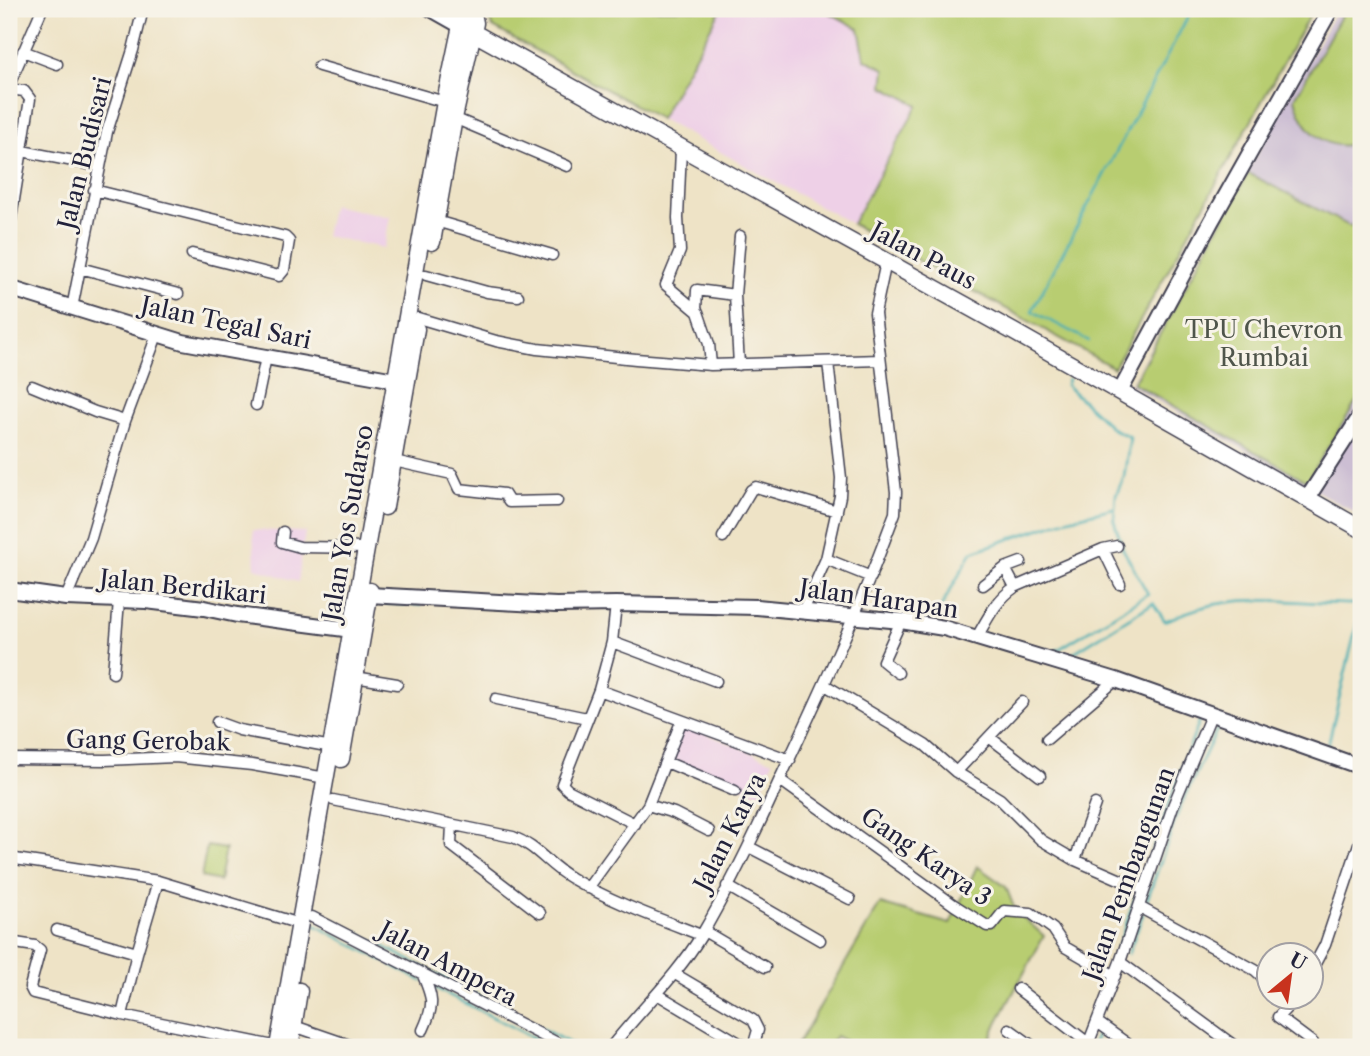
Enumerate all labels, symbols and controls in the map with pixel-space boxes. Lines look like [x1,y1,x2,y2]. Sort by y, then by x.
street label: Jalan Budisari [51,74,117,236]
street label: Jalan Paus [862,214,981,295]
street label: Jalan Tegal Sari [134,289,314,355]
park label: TPU Chevron Rumbai [1185,315,1343,372]
street label: Jalan Yos Sudarso [315,423,379,627]
street label: Jalan Berdikari [94,563,268,610]
street label: Jalan Harapan [794,572,960,624]
street label: Gang Gerobak [66,725,232,756]
street label: Jalan Pembangunan [1075,763,1181,988]
street label: Jalan Karya [686,767,772,899]
street label: Gang Karya 3 [856,801,997,912]
street label: Jalan Ampera [371,913,522,1012]
north arrow [1254,940,1324,1010]
text: U [1286,948,1311,976]

